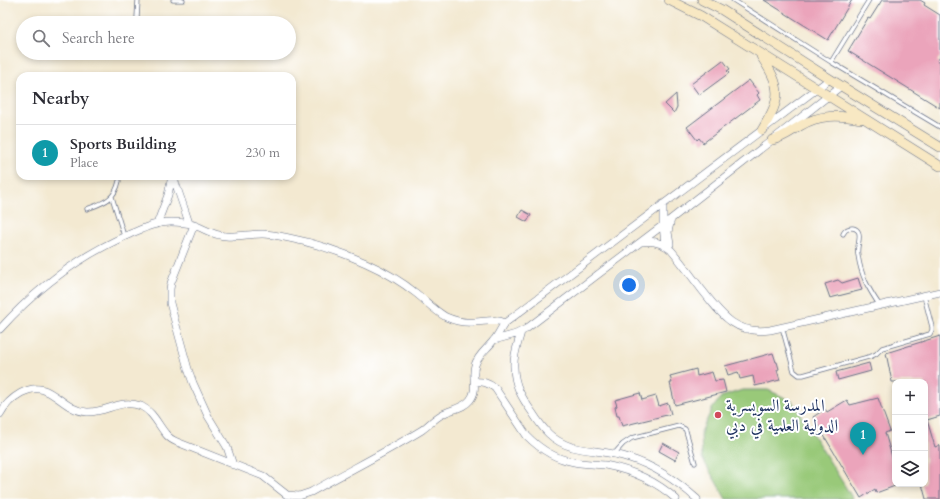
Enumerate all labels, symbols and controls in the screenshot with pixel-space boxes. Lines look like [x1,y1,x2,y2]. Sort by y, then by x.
search box [16,16,296,60]
icon: search [30,27,52,49]
text: Search here [62,28,135,48]
text: Nearby [32,87,89,110]
text: Sports Building [70,134,176,154]
text: 1 [42,144,48,162]
text: 230 m [246,144,280,162]
text: Place [70,154,98,172]
your location [619,275,639,295]
map controls [892,379,928,487]
button: + [892,379,928,415]
place label: المدرسة السويسرية الدولية العلمية في دبي [726,394,838,440]
marker: المدرسة السويسرية الدولية العلمية في دبي [713,410,723,420]
button: − [892,415,928,451]
pin: 1 [850,422,876,455]
button: layers [892,451,928,487]

